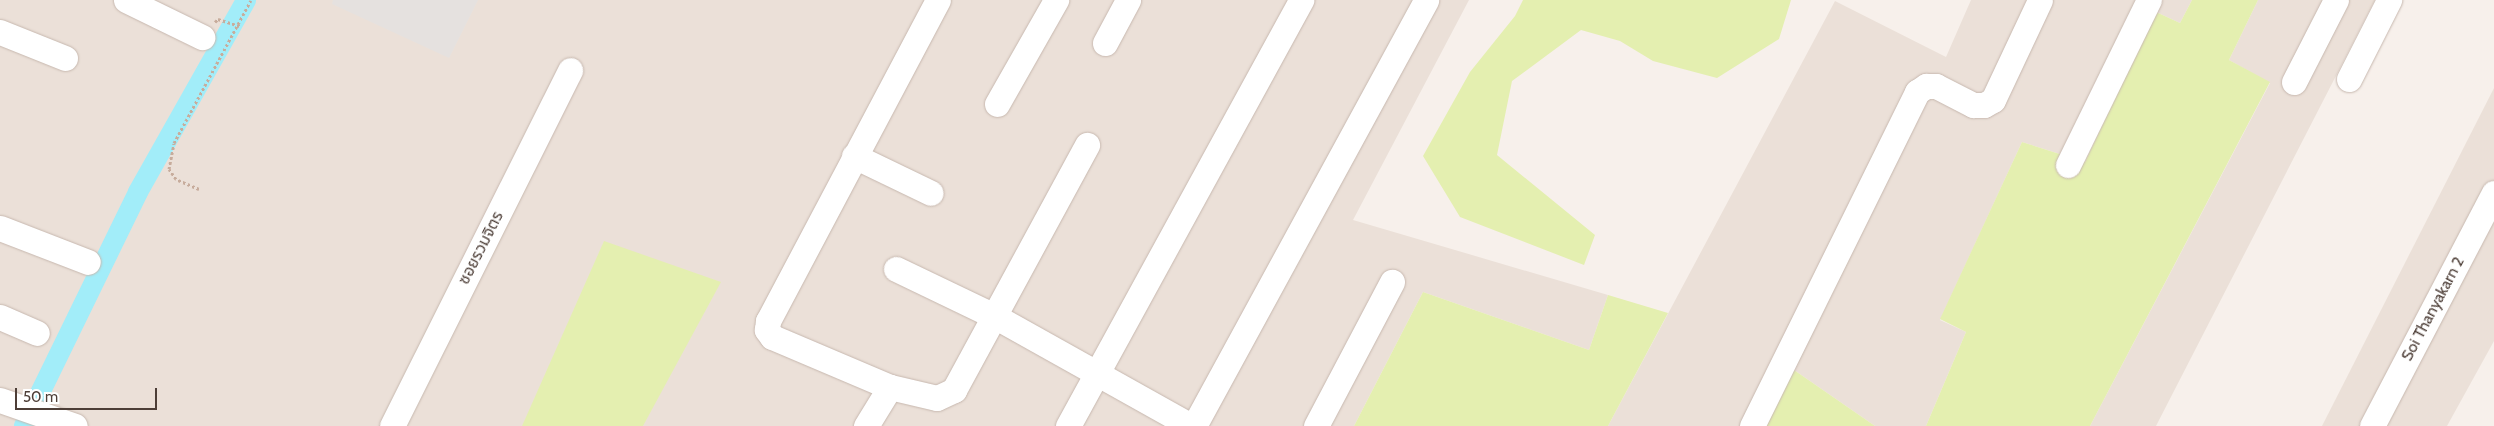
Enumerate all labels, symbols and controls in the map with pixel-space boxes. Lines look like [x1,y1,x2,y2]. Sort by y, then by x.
street label: ซอยรวมจิตร [454,208,508,288]
street label: Soi Thanyakarn 2 [2398,254,2468,364]
scale bar [18,378,160,410]
text: 50 m [23,388,58,406]

